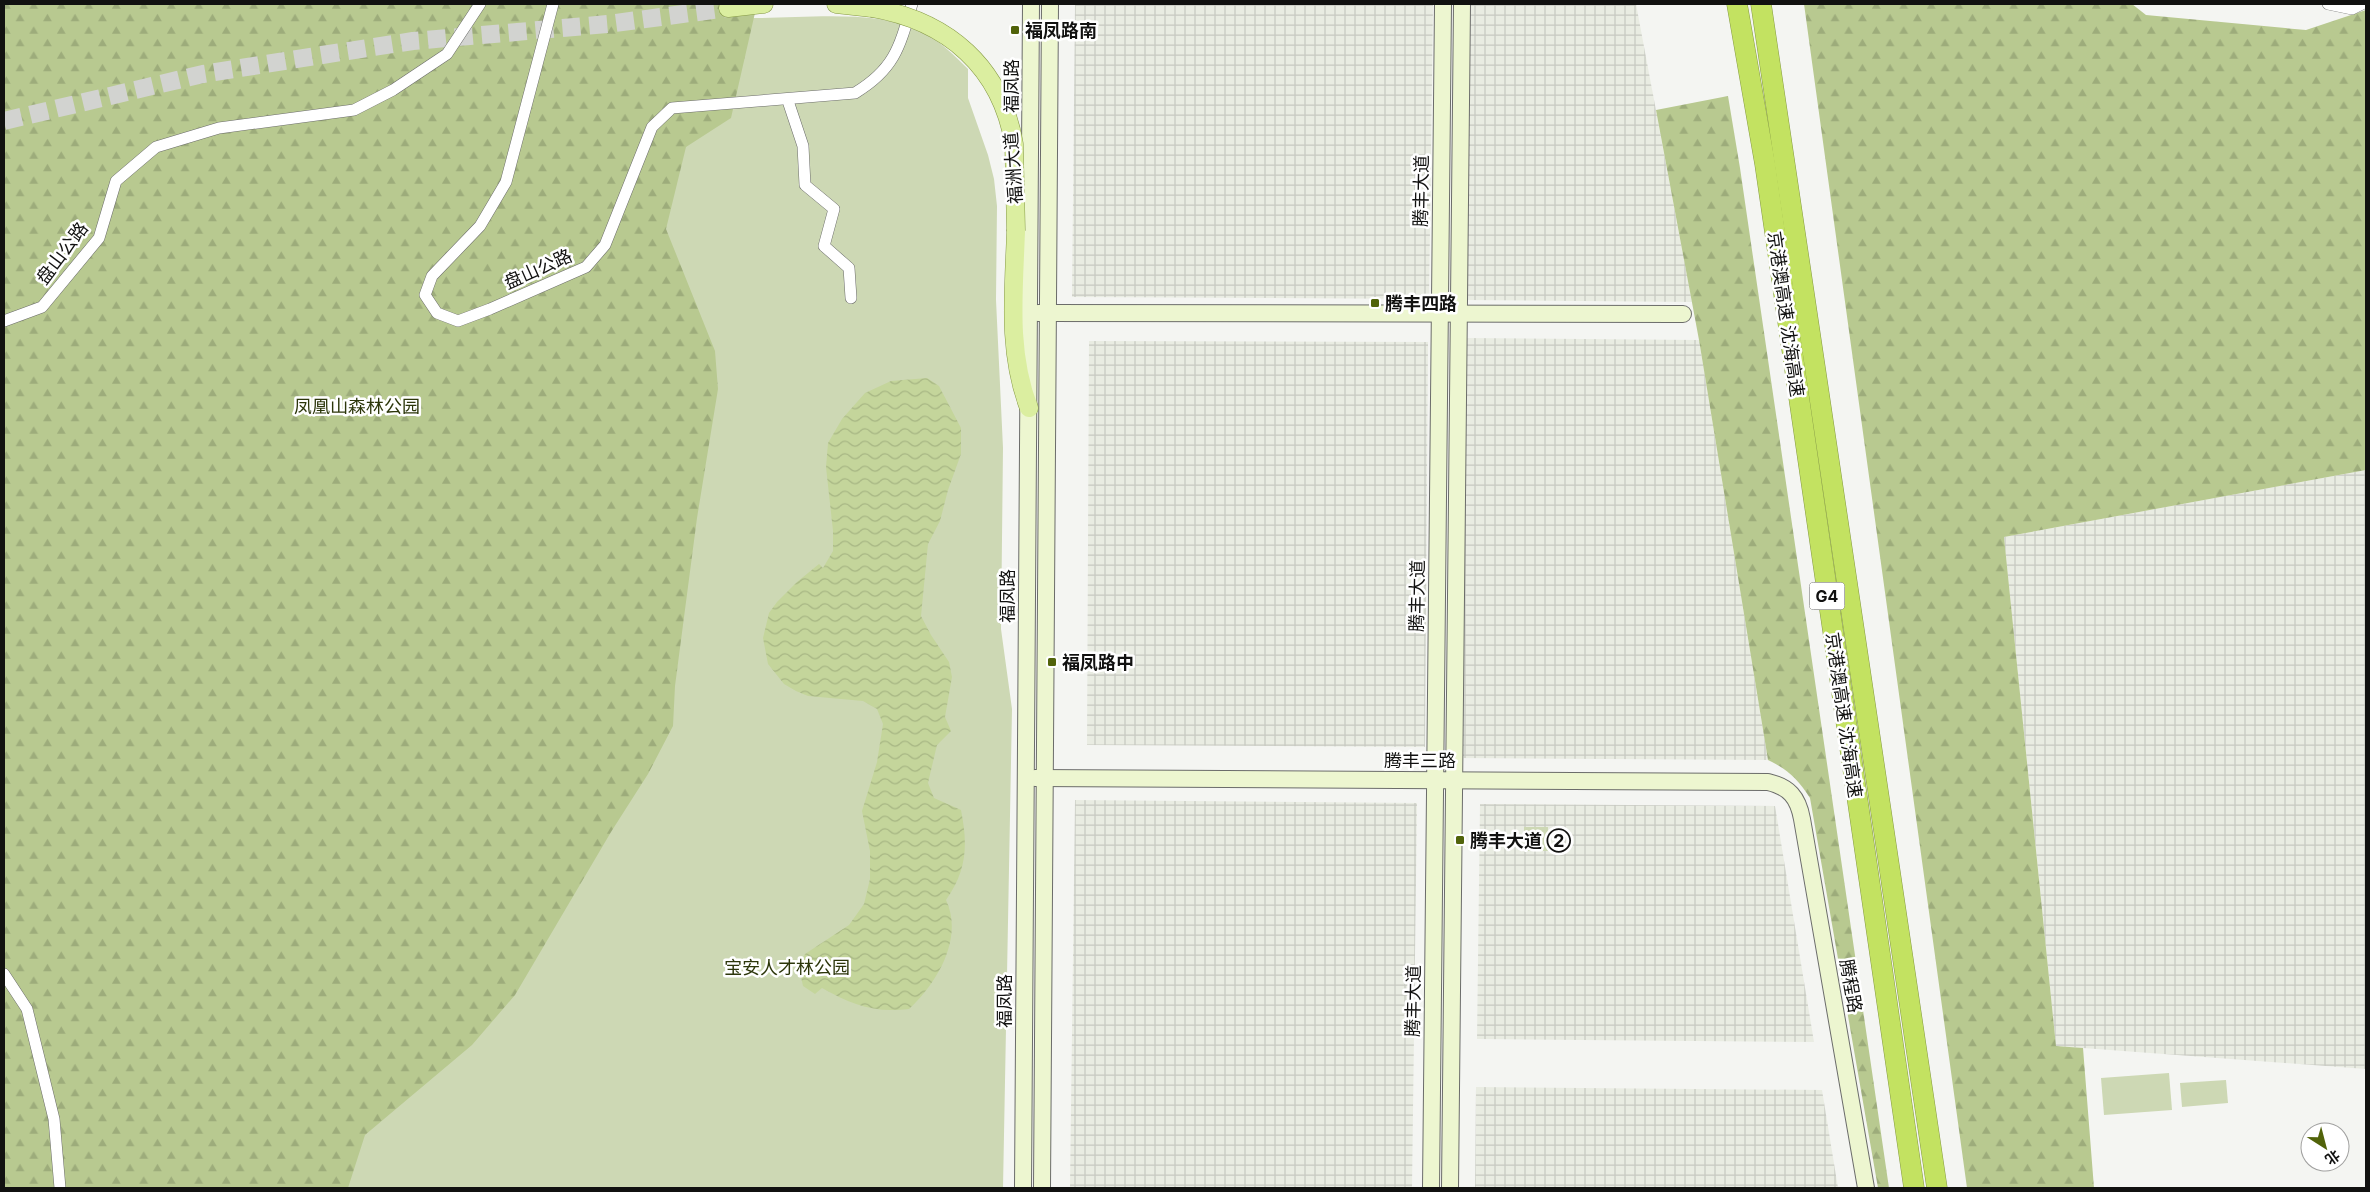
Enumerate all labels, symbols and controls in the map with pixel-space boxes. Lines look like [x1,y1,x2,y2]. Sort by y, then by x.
place label: 福凤路南 [1025,20,1097,41]
marker: 福凤路南 [1009,24,1021,36]
street label: 福凤路 [1001,59,1022,113]
street label: 福洲大道 [1000,131,1026,205]
street label: 腾丰大道 [1410,155,1432,227]
street label: 盘山公路 [32,218,92,288]
street label: 京港澳高速 沈海高速 [1764,230,1808,398]
street label: 盘山公路 [501,245,575,293]
place label: 腾丰四路 [1385,293,1457,314]
marker: 腾丰四路 [1369,297,1381,309]
park label: 凤凰山森林公园 [294,396,420,417]
street label: 腾丰大道 [1406,560,1428,632]
street label: 福凤路 [997,569,1018,623]
road number: G4 [1810,582,1844,610]
street label: 京港澳高速 沈海高速 [1822,631,1866,799]
place label: 福凤路中 [1062,652,1134,673]
marker: 福凤路中 [1046,656,1058,668]
street label: 腾丰三路 [1384,750,1456,771]
place label: 腾丰大道 ② [1470,828,1571,853]
marker: 腾丰大道 ② [1454,834,1466,846]
park label: 宝安人才林公园 [724,957,850,978]
street label: 腾程路 [1836,958,1866,1014]
street label: 腾丰大道 [1402,965,1424,1037]
street label: 福凤路 [994,974,1015,1028]
north arrow [2300,1122,2350,1172]
text: 北 [2322,1147,2344,1169]

